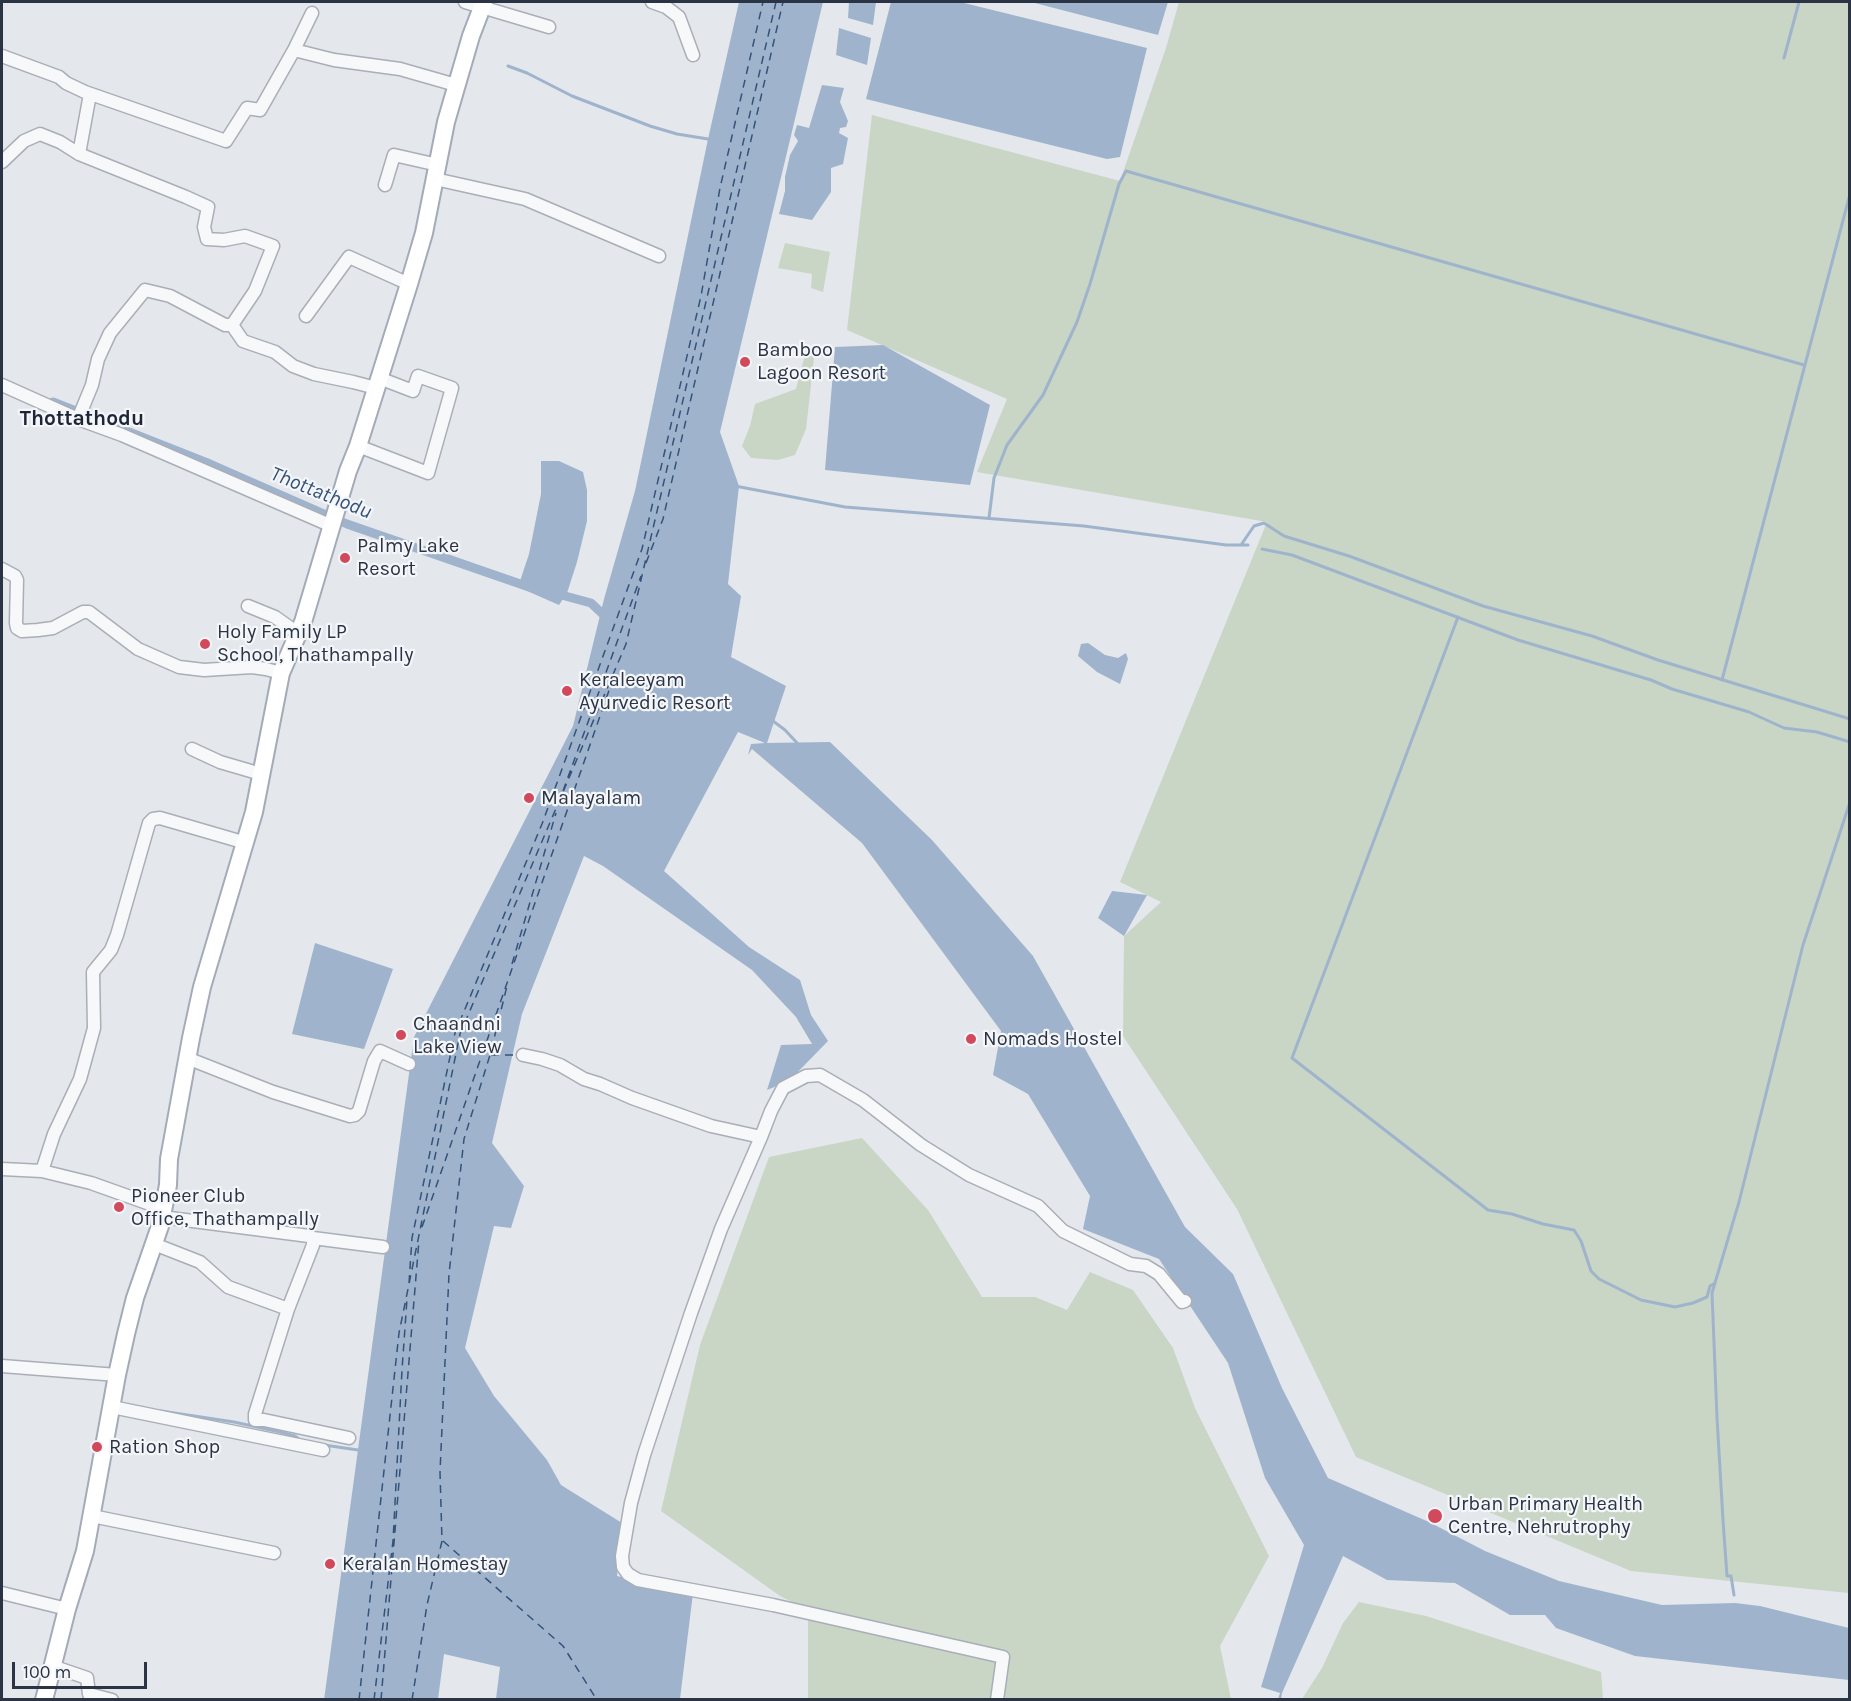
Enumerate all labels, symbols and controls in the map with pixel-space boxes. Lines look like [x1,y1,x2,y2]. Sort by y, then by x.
place label: Bamboo Lagoon Resort [757,338,886,385]
marker: Bamboo Lagoon Resort [738,355,752,369]
district label: Thottathodu [20,406,144,432]
water label: Thottathodu [266,461,376,525]
place label: Palmy Lake Resort [357,534,459,581]
marker: Palmy Lake Resort [338,551,352,565]
place label: Holy Family LP School, Thathampally [217,620,413,667]
marker: Holy Family LP School, Thathampally [198,637,212,651]
place label: Keraleeyam Ayurvedic Resort [579,668,730,715]
marker: Keraleeyam Ayurvedic Resort [560,684,574,698]
place label: Malayalam [541,786,641,810]
marker: Malayalam [522,791,536,805]
place label: Chaandni Lake View [413,1012,502,1059]
place label: Nomads Hostel [983,1027,1123,1051]
marker: Chaandni Lake View [394,1028,408,1042]
marker: Nomads Hostel [964,1032,978,1046]
place label: Pioneer Club Office, Thathampally [131,1184,319,1231]
marker: Pioneer Club Office, Thathampally [112,1200,126,1214]
place label: Ration Shop [109,1435,220,1459]
marker: Ration Shop [90,1440,104,1454]
place label: Urban Primary Health Centre, Nehrutrophy [1448,1492,1643,1539]
marker: Urban Primary Health Centre, Nehrutrophy [1426,1507,1444,1525]
place label: Keralan Homestay [342,1552,508,1576]
marker: Keralan Homestay [323,1557,337,1571]
scale bar [15,1650,150,1688]
text: 100 m [23,1661,71,1683]

